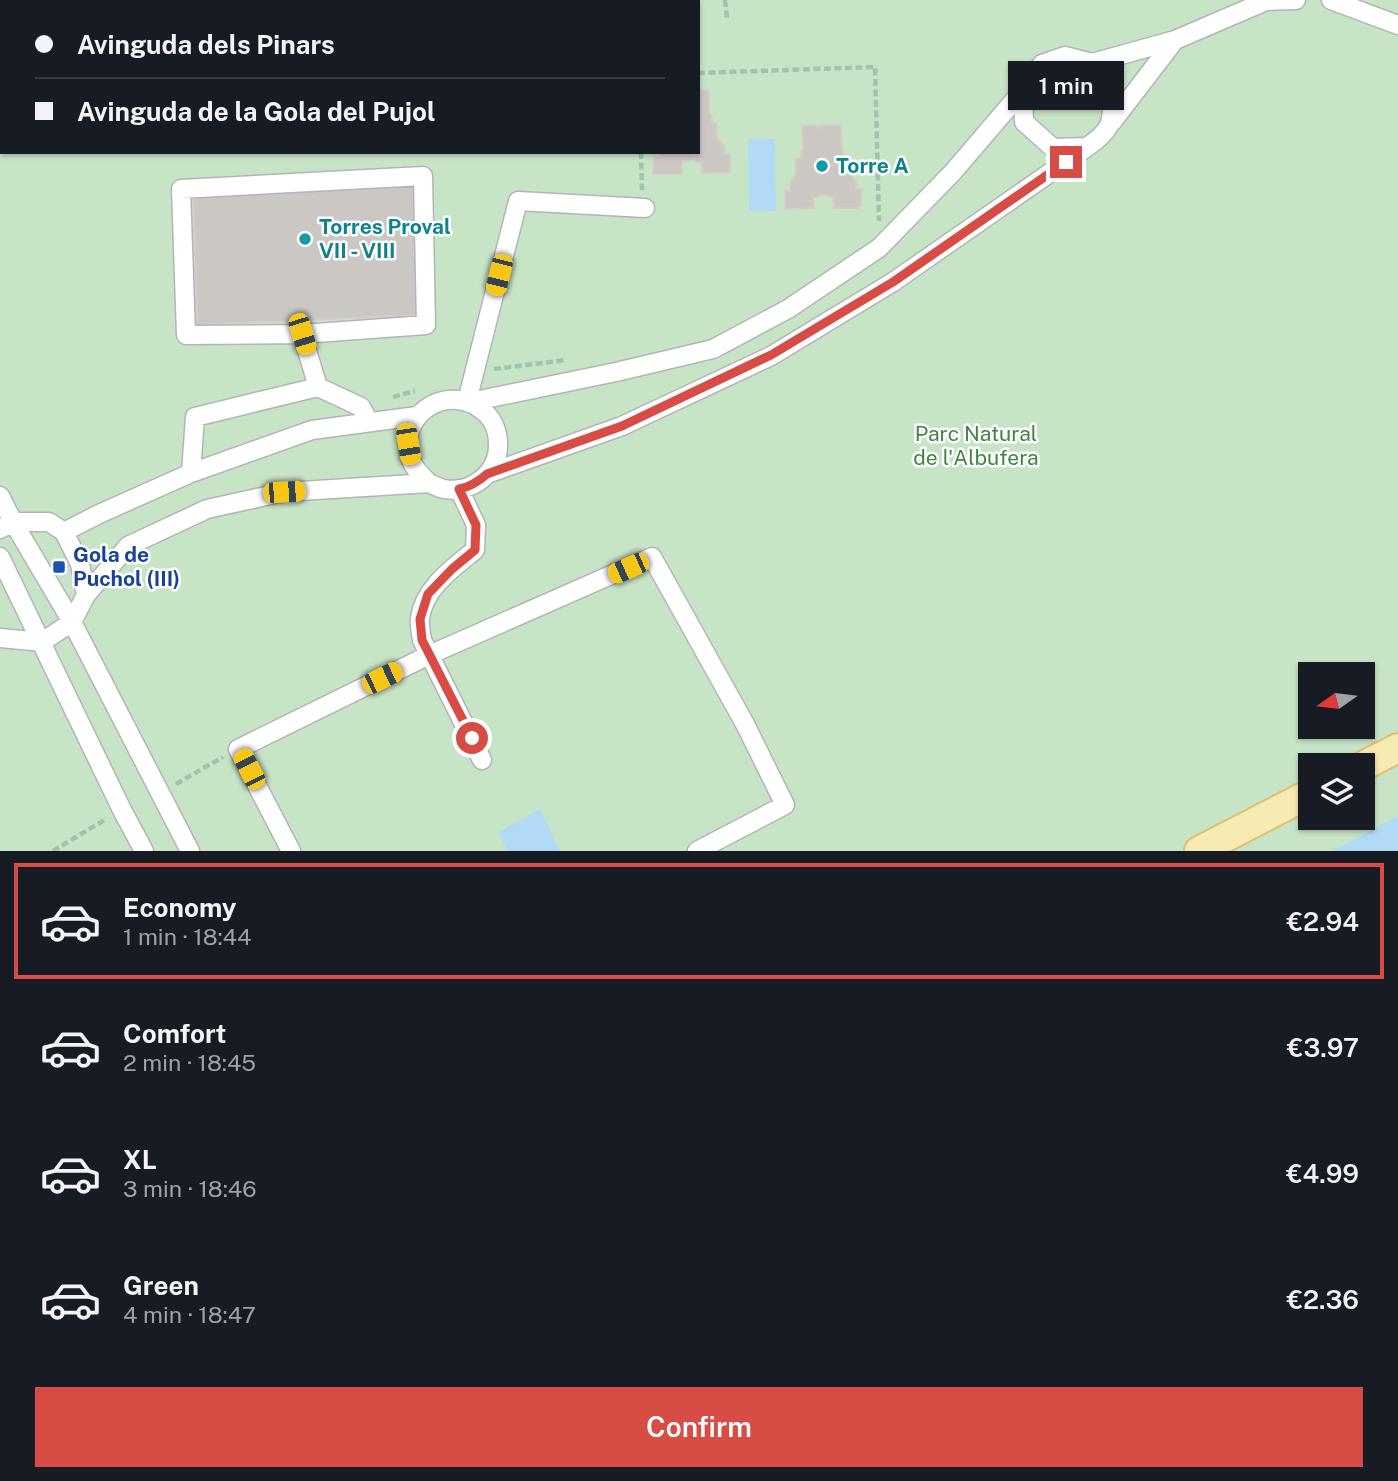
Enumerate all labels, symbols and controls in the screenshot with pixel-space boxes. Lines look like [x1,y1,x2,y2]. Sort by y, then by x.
text: Avinguda dels Pinars [77,29,335,60]
callout: 1 min [1008,60,1124,110]
text: 1 min [1039,72,1093,99]
text: Avinguda de la Gola del Pujol [77,96,436,127]
route end [1050,146,1082,178]
place label: Torre A [836,153,909,178]
marker: Torre A [814,158,830,174]
place label: Torres Proval VII - VIII [319,214,451,263]
marker: Torres Proval VII - VIII [297,231,313,247]
car [484,252,515,298]
car [286,311,319,357]
park label: Parc Natural de l'Albufera [913,421,1039,470]
car [395,422,422,466]
car [263,480,306,504]
place label: Gola de Puchol (III) [73,542,180,591]
car [605,550,652,586]
marker: Gola de Puchol (III) [51,559,67,575]
car [359,659,406,697]
north arrow [1298,662,1376,738]
map controls [1298,662,1375,830]
route start [456,722,488,754]
car [231,746,268,792]
button: layers [1298,753,1375,830]
icon: car [39,890,102,953]
text: Economy [123,892,236,923]
text: €2.94 [1287,906,1359,937]
text: 1 min · 18:44 [123,923,251,950]
icon: car [39,1016,102,1079]
text: Comfort [123,1018,226,1049]
text: €3.97 [1287,1032,1359,1063]
text: 2 min · 18:45 [123,1049,256,1076]
icon: car [39,1142,102,1205]
text: XL [123,1144,157,1175]
text: €4.99 [1286,1158,1359,1189]
text: 3 min · 18:46 [123,1175,256,1202]
icon: car [39,1268,102,1331]
text: Green [123,1270,199,1301]
text: €2.36 [1287,1284,1359,1315]
text: 4 min · 18:47 [123,1301,256,1328]
button: Confirm [35,1387,1363,1467]

